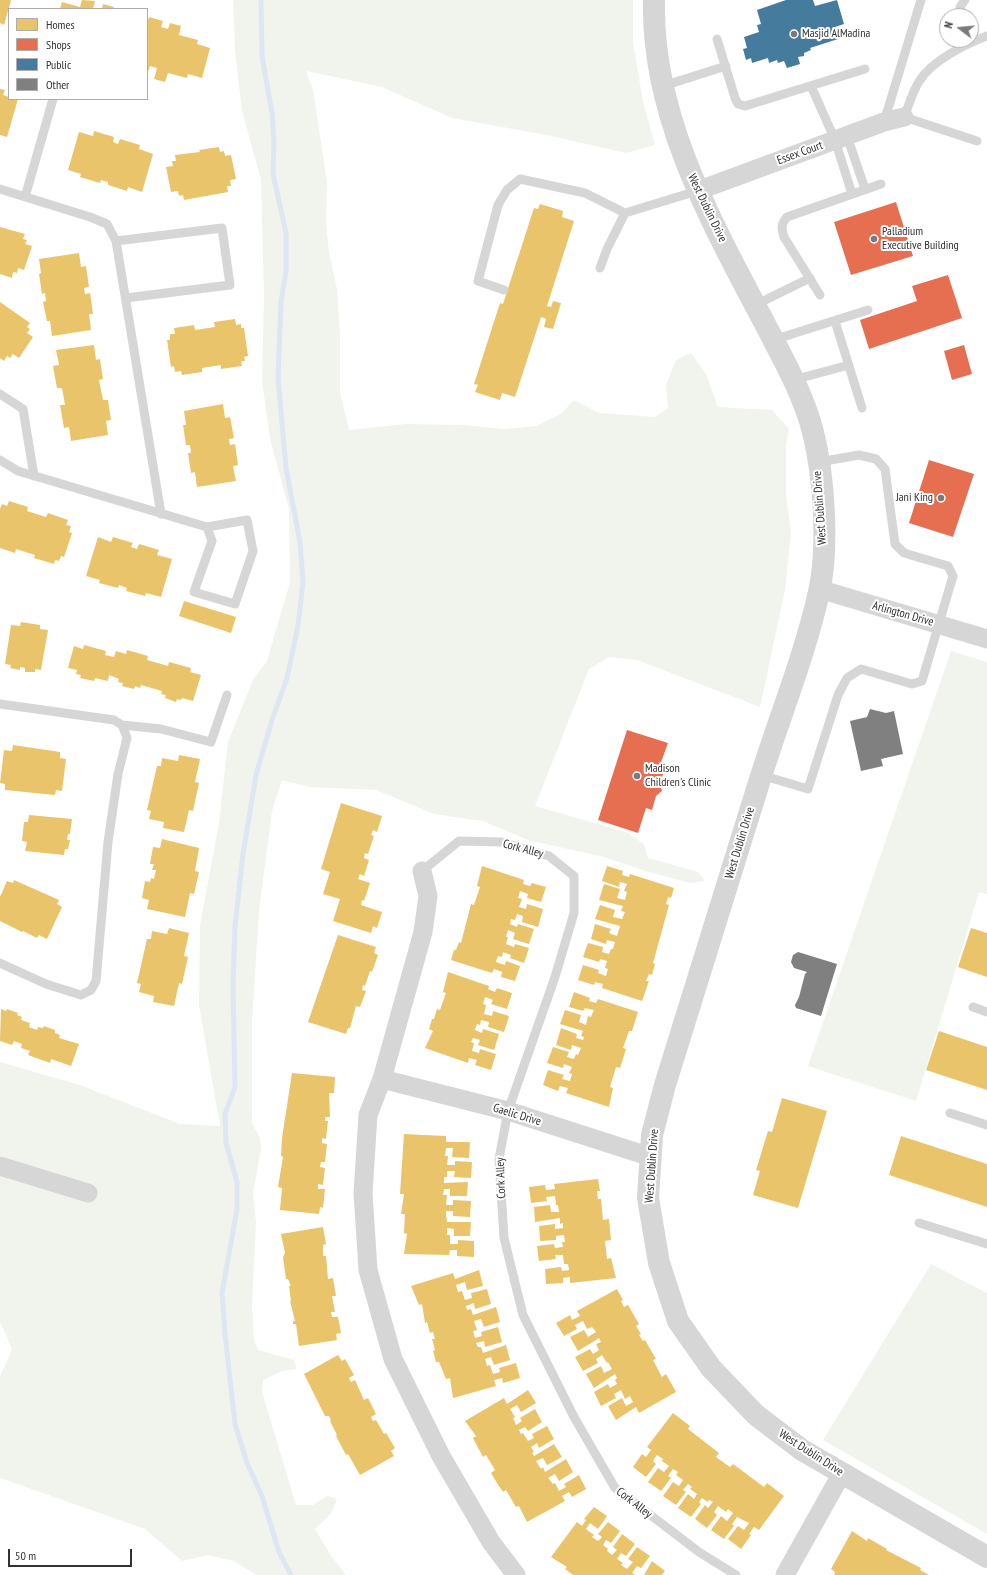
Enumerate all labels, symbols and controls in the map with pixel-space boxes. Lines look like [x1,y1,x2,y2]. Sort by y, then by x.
legend [8,8,148,100]
north arrow [939,8,979,48]
text: Homes [46,17,74,32]
text: N [941,20,956,30]
place label: Masjid AlMadina [802,27,870,41]
marker: Masjid AlMadina [789,29,799,39]
text: Shops [46,37,71,52]
text: Public [46,57,71,72]
text: Other [46,77,69,92]
street label: Essex Court [775,138,825,168]
street label: West Dublin Drive [684,171,730,245]
place label: Palladium Executive Building [882,225,959,253]
marker: Palladium Executive Building [869,234,879,244]
street label: West Dublin Drive [810,470,830,546]
place label: Jani King [896,491,933,505]
marker: Jani King [936,493,946,503]
street label: Arlington Drive [871,598,935,630]
place label: Madison Children's Clinic [645,762,711,790]
marker: Madison Children's Clinic [632,771,642,781]
street label: West Dublin Drive [722,805,758,881]
street label: Cork Alley [501,837,545,861]
street label: Gaelic Drive [491,1101,543,1129]
street label: West Dublin Drive [642,1128,662,1204]
street label: Cork Alley [493,1157,509,1199]
street label: West Dublin Drive [776,1427,846,1479]
street label: Cork Alley [613,1485,655,1521]
scale bar [10,1541,134,1567]
text: 50 m [15,1548,36,1563]

